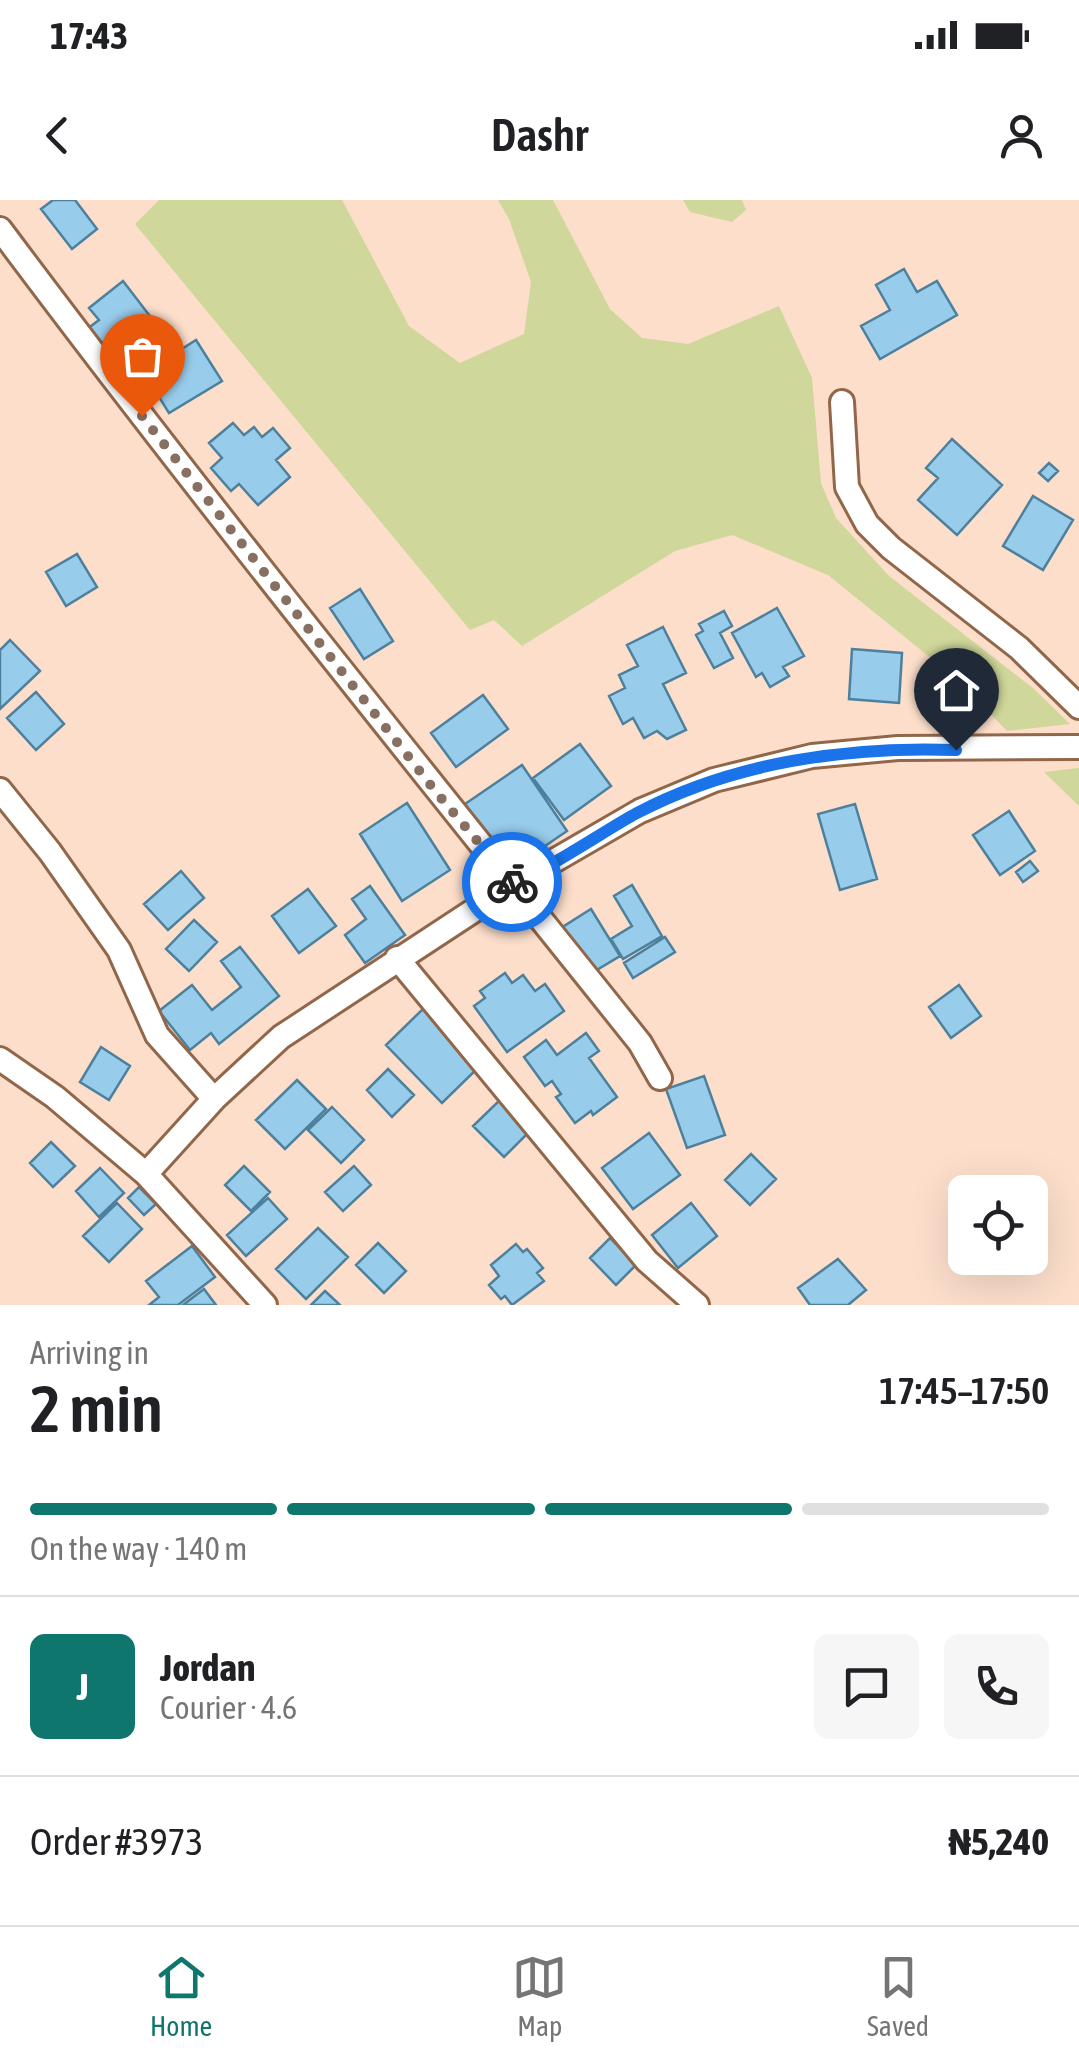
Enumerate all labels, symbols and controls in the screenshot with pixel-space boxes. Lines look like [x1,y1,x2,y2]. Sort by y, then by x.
text: 17:43 [50,14,128,57]
icon: back [30,108,85,163]
icon: person [994,108,1049,163]
text: Dashr [491,109,588,161]
pin [100,314,185,417]
icon: bag [115,329,170,384]
pin [914,648,999,751]
icon: home [929,663,984,718]
courier [462,832,562,932]
icon: bike [485,855,540,910]
map controls [948,1175,1048,1275]
button: locate [948,1175,1048,1275]
text: Arriving in [30,1334,149,1371]
text: 17:45–17:50 [879,1369,1049,1412]
text: 2 min [30,1371,163,1446]
text: On the way · 140 m [30,1530,247,1567]
button: chat [814,1634,919,1739]
button: phone [944,1634,1049,1739]
text: Jordan [160,1646,255,1689]
text: J [76,1665,89,1708]
text: Courier · 4.6 [160,1689,297,1726]
text: Order #3973 [30,1820,203,1863]
text: ₦5,240 [948,1820,1049,1863]
tab: Home [150,1950,212,2042]
tab: Map [512,1950,567,2042]
tab: Saved [867,1950,929,2042]

